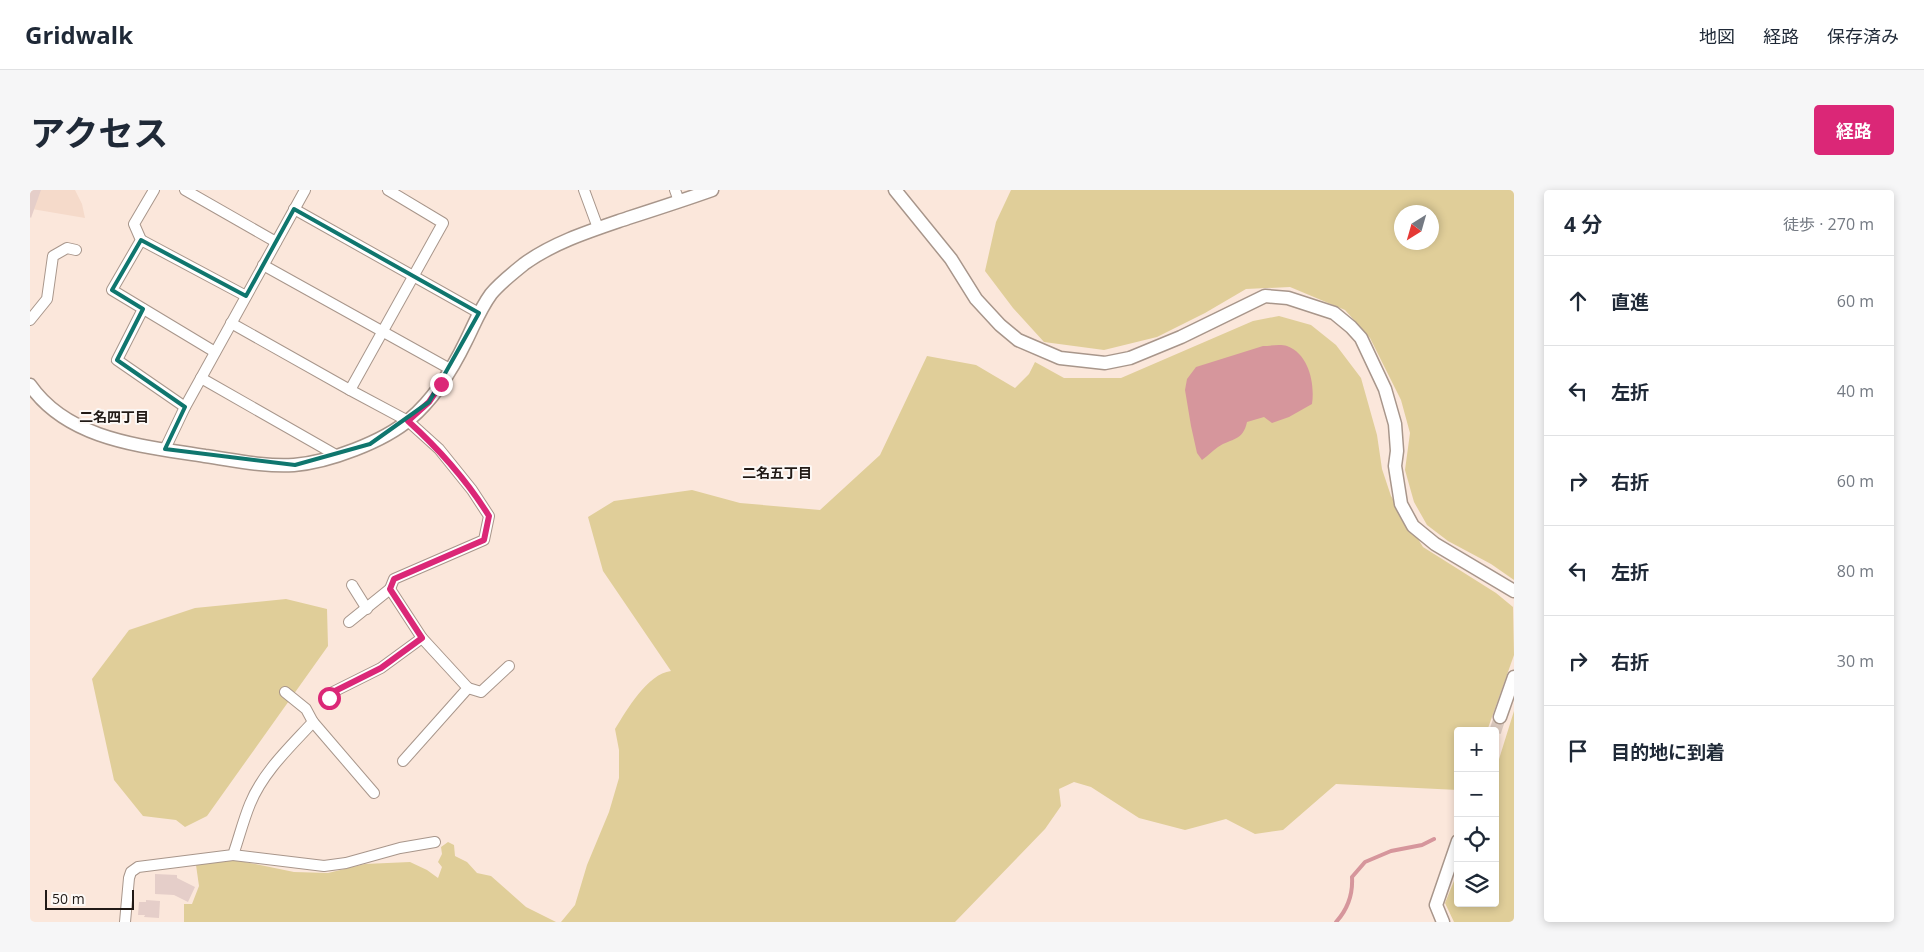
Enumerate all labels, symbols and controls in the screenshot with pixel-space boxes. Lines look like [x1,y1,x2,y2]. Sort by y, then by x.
text: Gridwalk [25,18,133,51]
text: 地図 [1699,24,1735,48]
text: 経路 [1763,24,1799,48]
text: 保存済み [1827,24,1899,48]
button: 経路 [1814,105,1894,155]
text: アクセス [30,109,168,156]
north arrow [1394,205,1439,250]
text: 4 分 [1564,210,1602,238]
text: 徒歩 · 270 m [1783,213,1874,235]
icon: ahead [1564,287,1592,315]
text: 直進 [1611,289,1649,315]
text: 60 m [1837,290,1874,312]
route end [430,373,453,396]
icon: left [1564,377,1592,405]
text: 左折 [1611,379,1649,405]
text: 40 m [1837,380,1874,402]
district label: 二名四丁目 [79,407,149,426]
district label: 二名五丁目 [742,463,812,482]
icon: right [1564,467,1592,495]
text: 右折 [1611,469,1649,495]
text: 60 m [1837,470,1874,492]
icon: left [1564,557,1592,585]
text: 左折 [1611,559,1649,585]
text: 80 m [1837,560,1874,582]
icon: right [1564,647,1592,675]
text: 右折 [1611,649,1649,675]
text: 30 m [1837,650,1874,672]
route start [318,687,341,710]
map controls [1454,727,1499,907]
button: + [1454,727,1499,772]
icon: arrive [1564,737,1592,765]
text: 目的地に到着 [1611,739,1725,765]
button: − [1454,772,1499,817]
button: locate [1454,817,1499,862]
button: layers [1454,862,1499,907]
scale bar [45,887,134,910]
text: 50 m [52,889,85,908]

